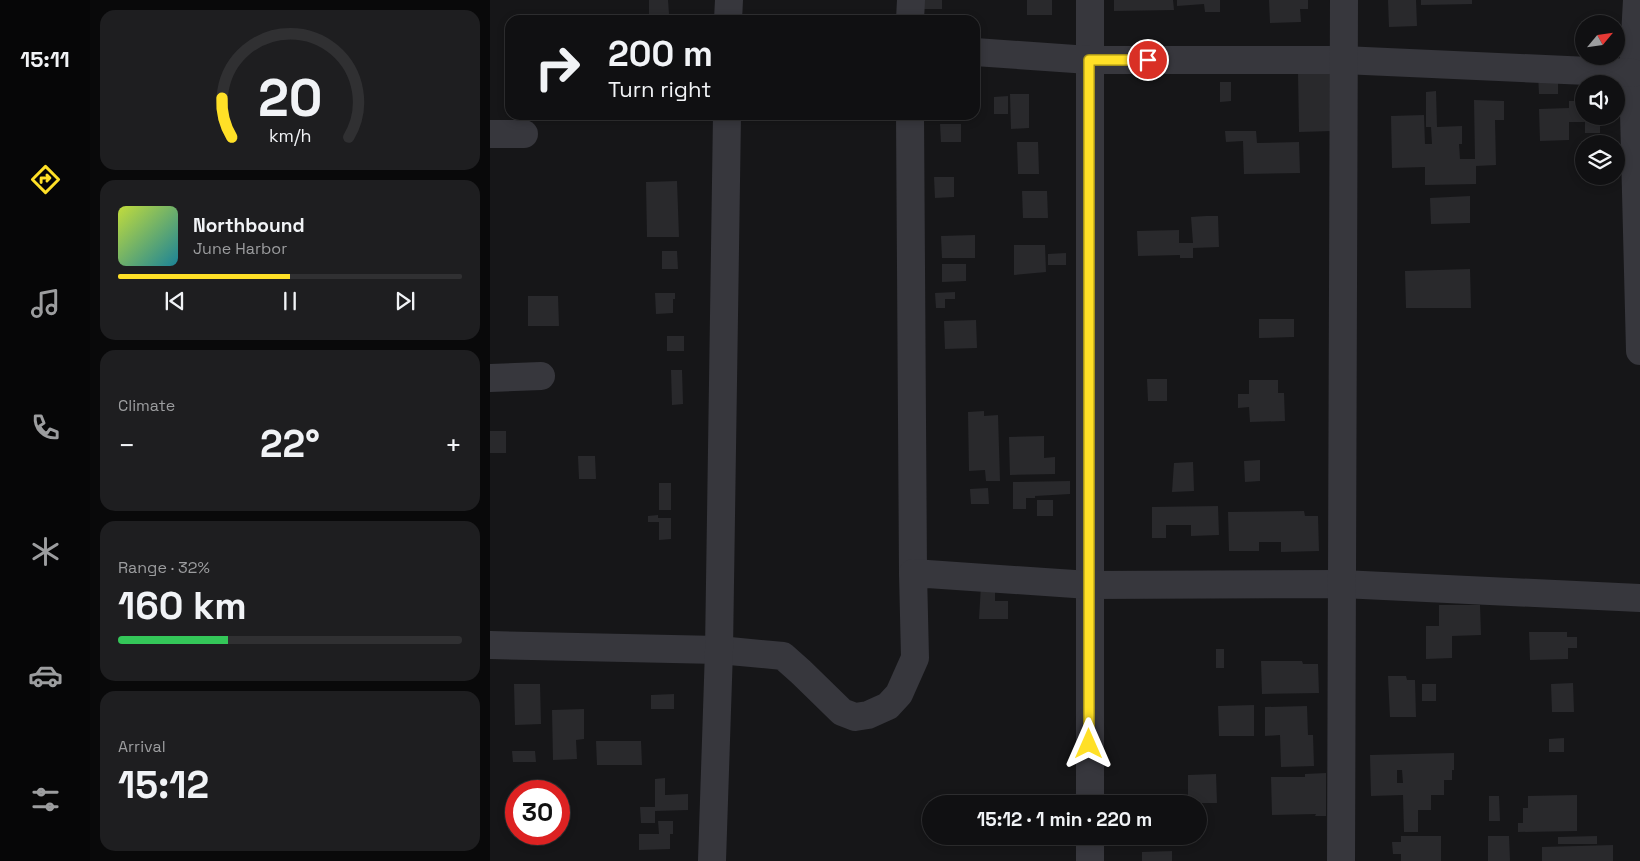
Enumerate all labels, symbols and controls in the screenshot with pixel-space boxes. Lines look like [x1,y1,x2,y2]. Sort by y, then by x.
north arrow [1575,15,1625,65]
map controls [1575,15,1625,185]
text: 200 m [608,32,713,76]
icon: right [525,35,590,100]
pin [1127,39,1169,81]
text: 15:11 [20,45,70,73]
icon: arrive [1134,46,1162,74]
text: 20 [258,65,322,131]
text: Turn right [608,75,711,103]
button: sound [1575,75,1625,125]
text: km/h [269,124,311,147]
button: layers [1575,135,1625,185]
icon: directions [28,162,63,197]
text: Northbound [193,213,305,238]
text: June Harbor [193,238,287,259]
icon: music [28,286,63,321]
icon: previous [161,287,189,315]
icon: pause [276,287,304,315]
icon: next [391,287,419,315]
text: Climate [118,395,175,416]
icon: phone [28,410,63,445]
text: 22° [260,420,320,468]
text: − [118,427,135,463]
text: + [445,427,462,463]
icon: climate [28,534,63,569]
text: Range · 32% [118,557,210,578]
text: 160 km [118,582,247,630]
icon: car [28,658,63,693]
position arrow [1062,717,1114,769]
text: Arrival [118,736,166,757]
text: 15:12 [118,761,209,809]
speed limit sign: 30 [505,780,570,845]
icon: filters [28,782,63,817]
text: 15:12 · 1 min · 220 m [977,807,1152,832]

